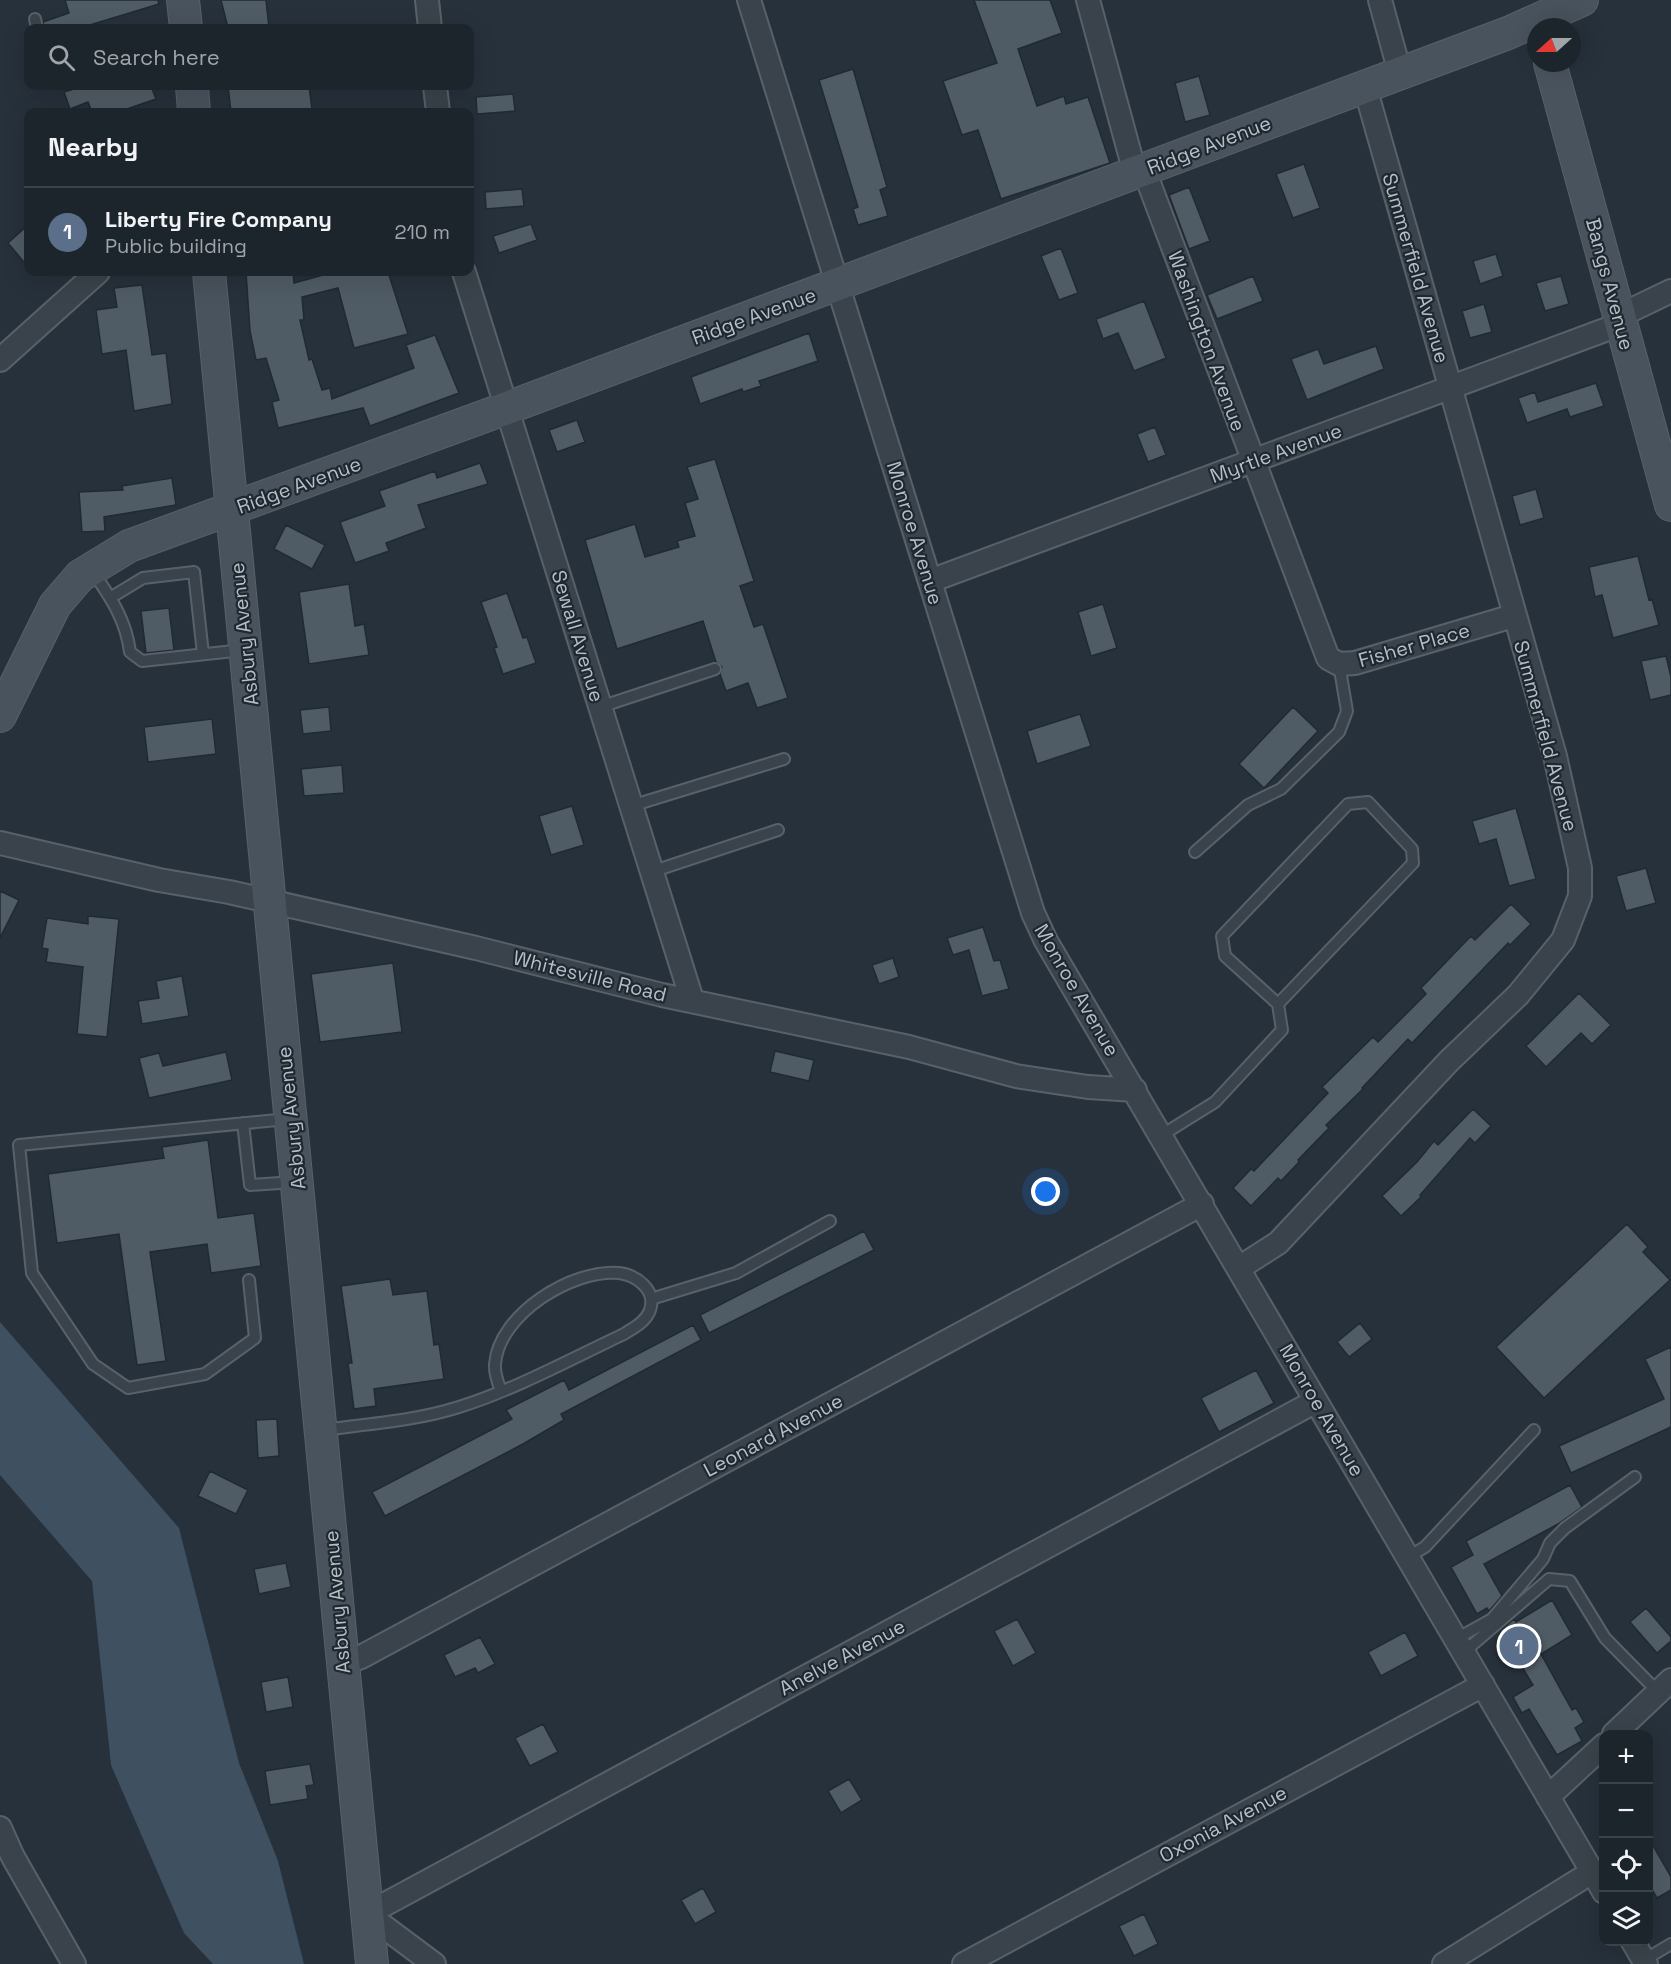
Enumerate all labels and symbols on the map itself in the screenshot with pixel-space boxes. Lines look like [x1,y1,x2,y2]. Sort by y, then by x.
north arrow [1527,18,1581,72]
street label: Ridge Avenue [1143,109,1275,181]
street label: Summerfield Avenue [1376,170,1456,366]
street label: Bangs Avenue [1580,215,1640,353]
street label: Washington Avenue [1162,247,1252,435]
street label: Ridge Avenue [688,281,820,351]
street label: Myrtle Avenue [1206,417,1346,489]
street label: Ridge Avenue [233,450,365,520]
street label: Monroe Avenue [881,458,949,608]
street label: Asbury Avenue [224,561,264,707]
street label: Sewall Avenue [546,567,610,705]
street label: Fisher Place [1355,617,1473,673]
street label: Summerfield Avenue [1508,638,1584,834]
street label: Monroe Avenue [1029,919,1125,1061]
street label: Whitesville Road [511,944,669,1008]
street label: Asbury Avenue [271,1045,311,1191]
your location [1031,1177,1060,1206]
street label: Monroe Avenue [1274,1339,1370,1481]
street label: Leonard Avenue [699,1387,847,1483]
street label: Asbury Avenue [318,1529,356,1675]
street label: Anelve Avenue [774,1613,910,1701]
pin: 1 [1500,1624,1538,1668]
street label: Oxonia Avenue [1155,1779,1291,1869]

